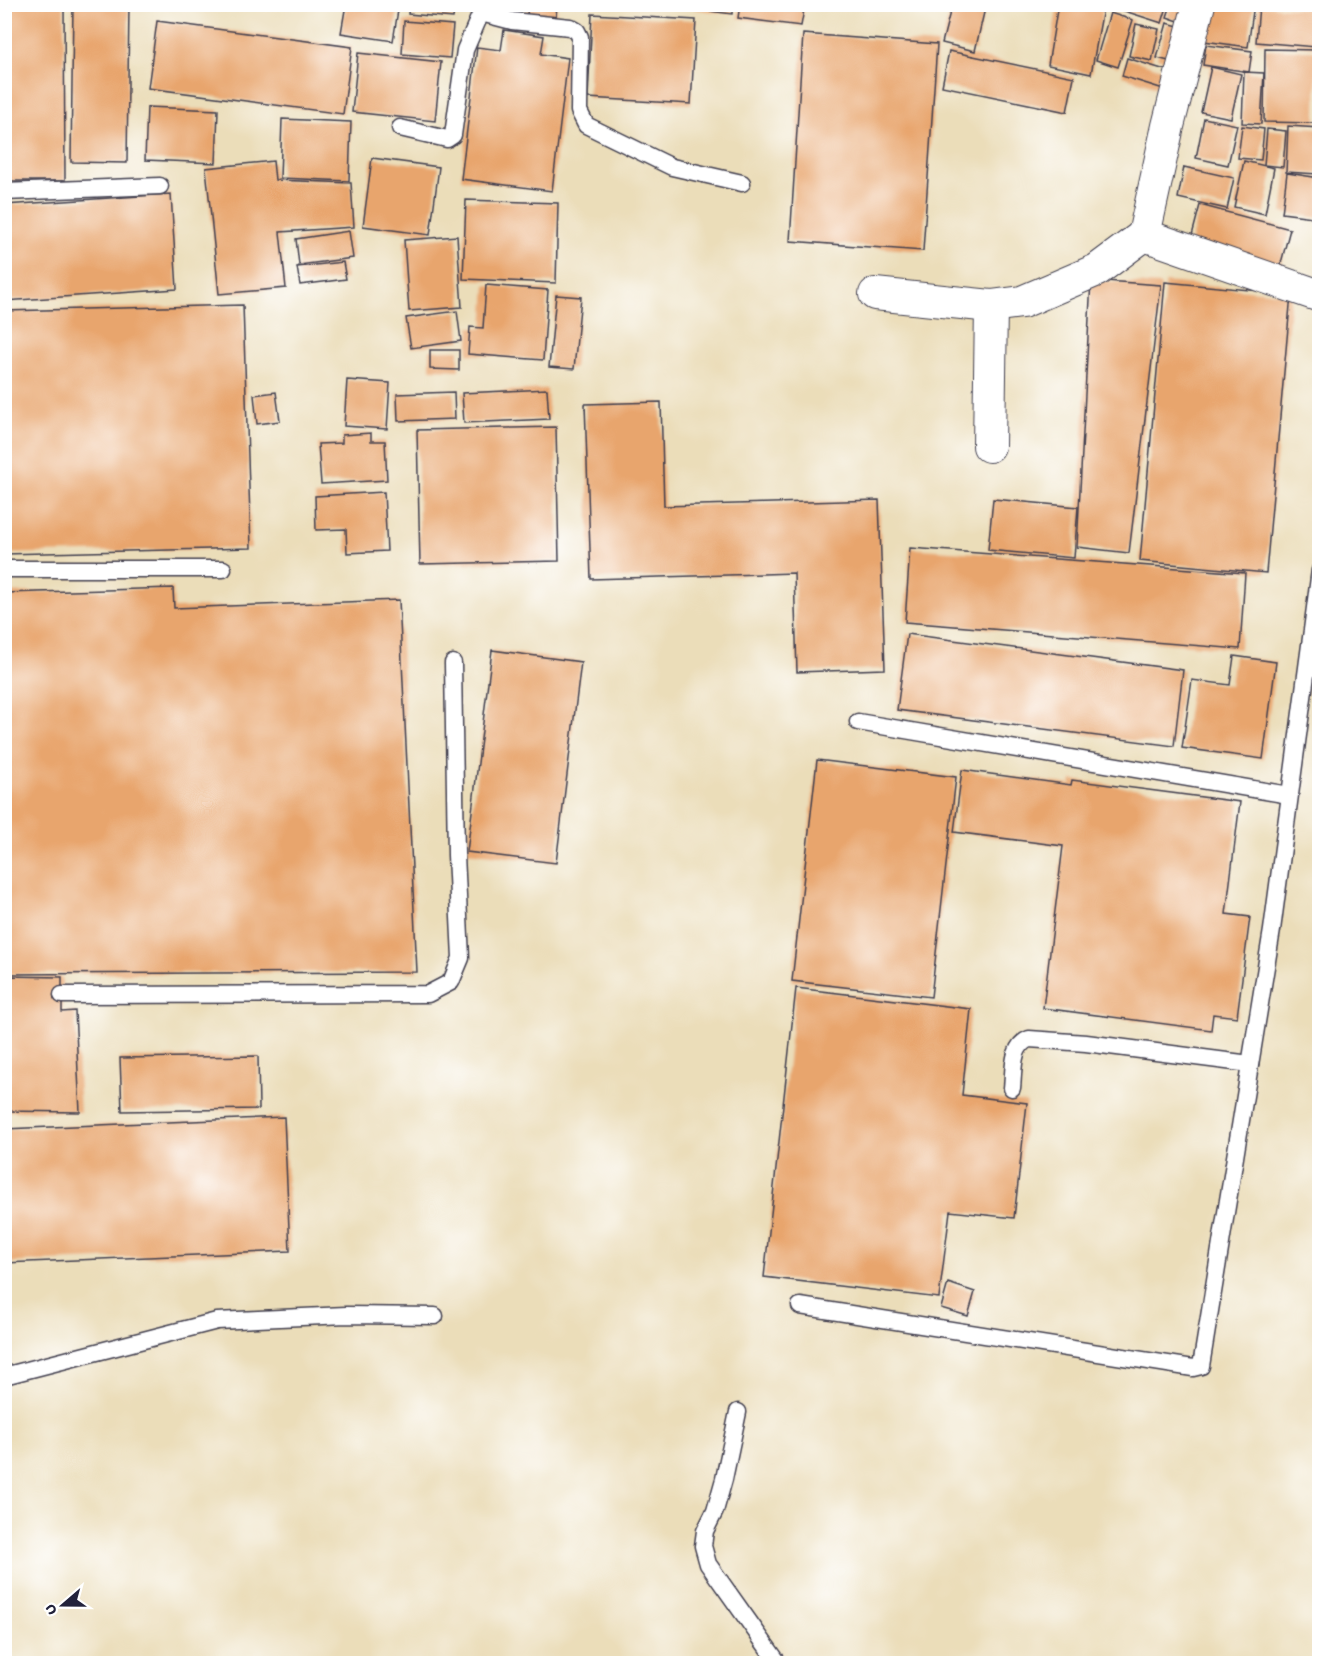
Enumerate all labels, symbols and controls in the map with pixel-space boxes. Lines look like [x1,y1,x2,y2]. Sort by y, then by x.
north arrow [33,1575,93,1635]
text: U [41,1601,63,1617]

